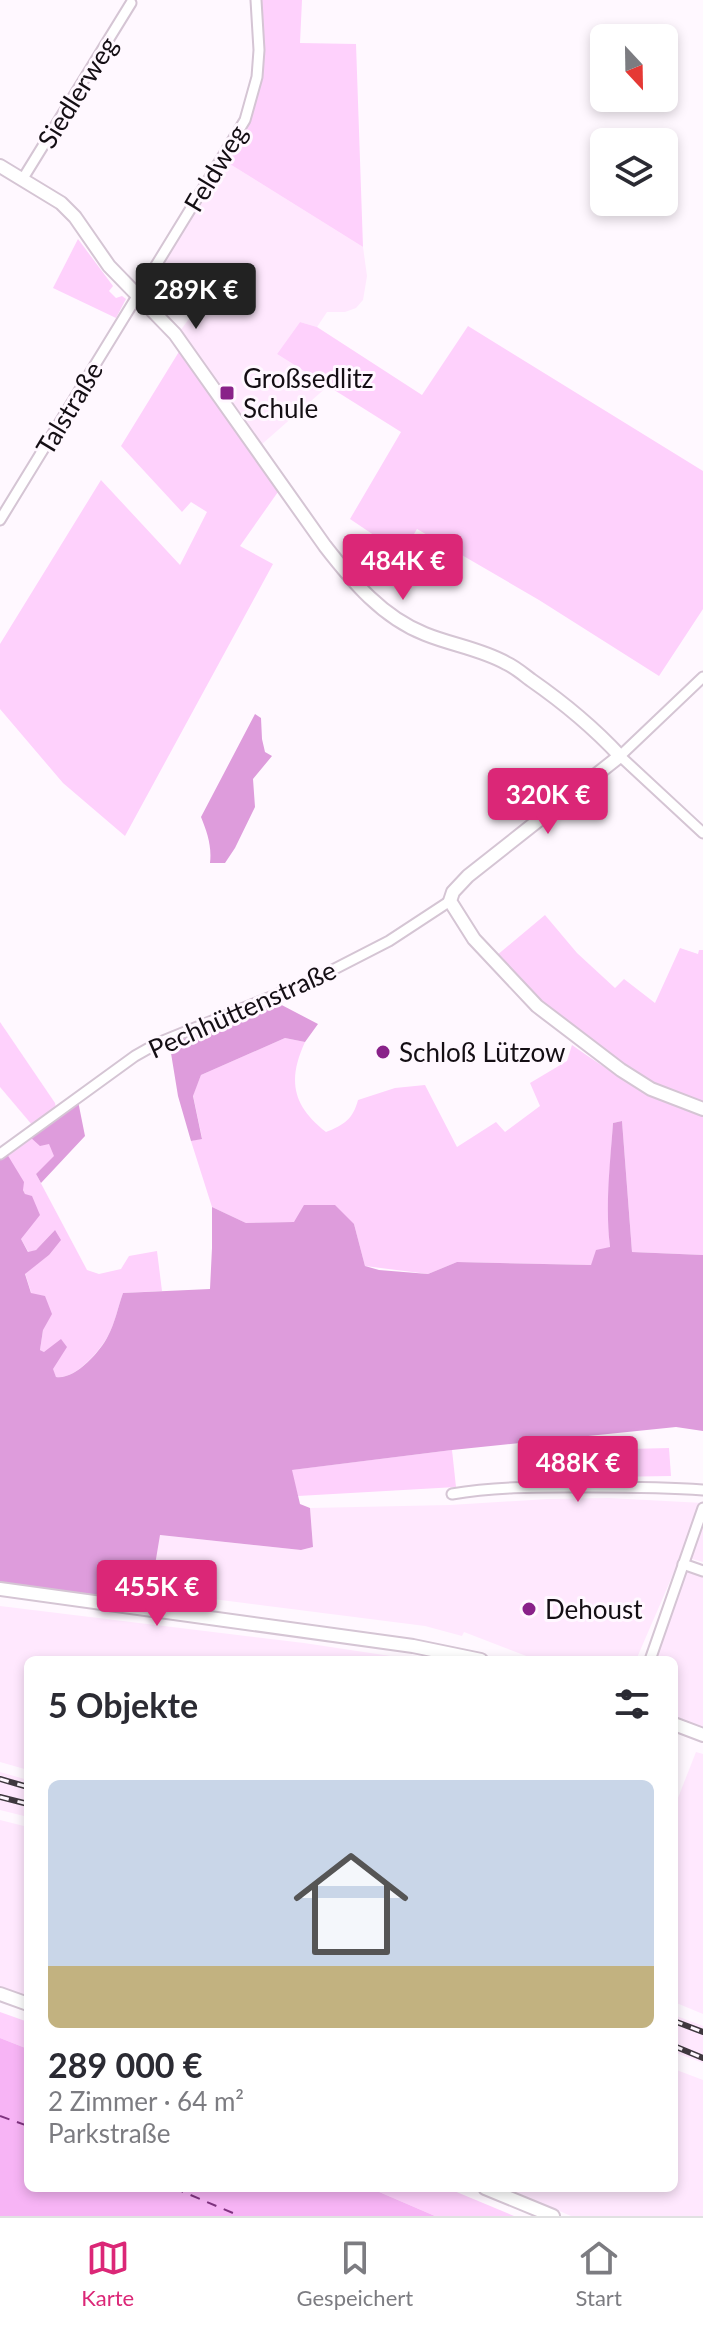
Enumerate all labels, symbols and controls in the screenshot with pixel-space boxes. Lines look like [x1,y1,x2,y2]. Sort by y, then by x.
north arrow [590,24,678,112]
map controls [590,24,678,216]
street label: Siedlerweg [30,30,124,154]
street label: Feldweg [177,119,253,217]
button: layers [590,128,678,216]
pin: 289K € [131,263,261,331]
text: 289K € [154,273,238,305]
street label: Talstraße [29,356,109,460]
place label: Großsedlitz Schule [243,362,373,424]
marker: Großsedlitz Schule [218,384,236,402]
pin: 484K € [338,534,468,602]
text: 484K € [361,544,445,576]
pin: 320K € [483,768,613,836]
text: 320K € [506,778,590,810]
street label: Pechhüttenstraße [143,953,341,1065]
place label: Schloß Lützow [399,1036,565,1068]
marker: Schloß Lützow [374,1043,392,1061]
pin: 488K € [513,1436,643,1504]
text: 488K € [536,1446,620,1478]
pin: 455K € [92,1560,222,1628]
text: 455K € [115,1570,199,1602]
place label: Dehoust [545,1593,643,1625]
marker: Dehoust [520,1600,538,1618]
icon: filters [610,1682,654,1726]
text: 5 Objekte [48,1684,198,1725]
icon: home [279,1832,423,1976]
text: 289 000 € [48,2044,203,2085]
text: 2 Zimmer · 64 m² [48,2085,244,2117]
text: Parkstraße [48,2117,170,2149]
tab: Karte [81,2236,134,2311]
tab: Gespeichert [297,2236,413,2311]
tab: Start [576,2236,622,2311]

